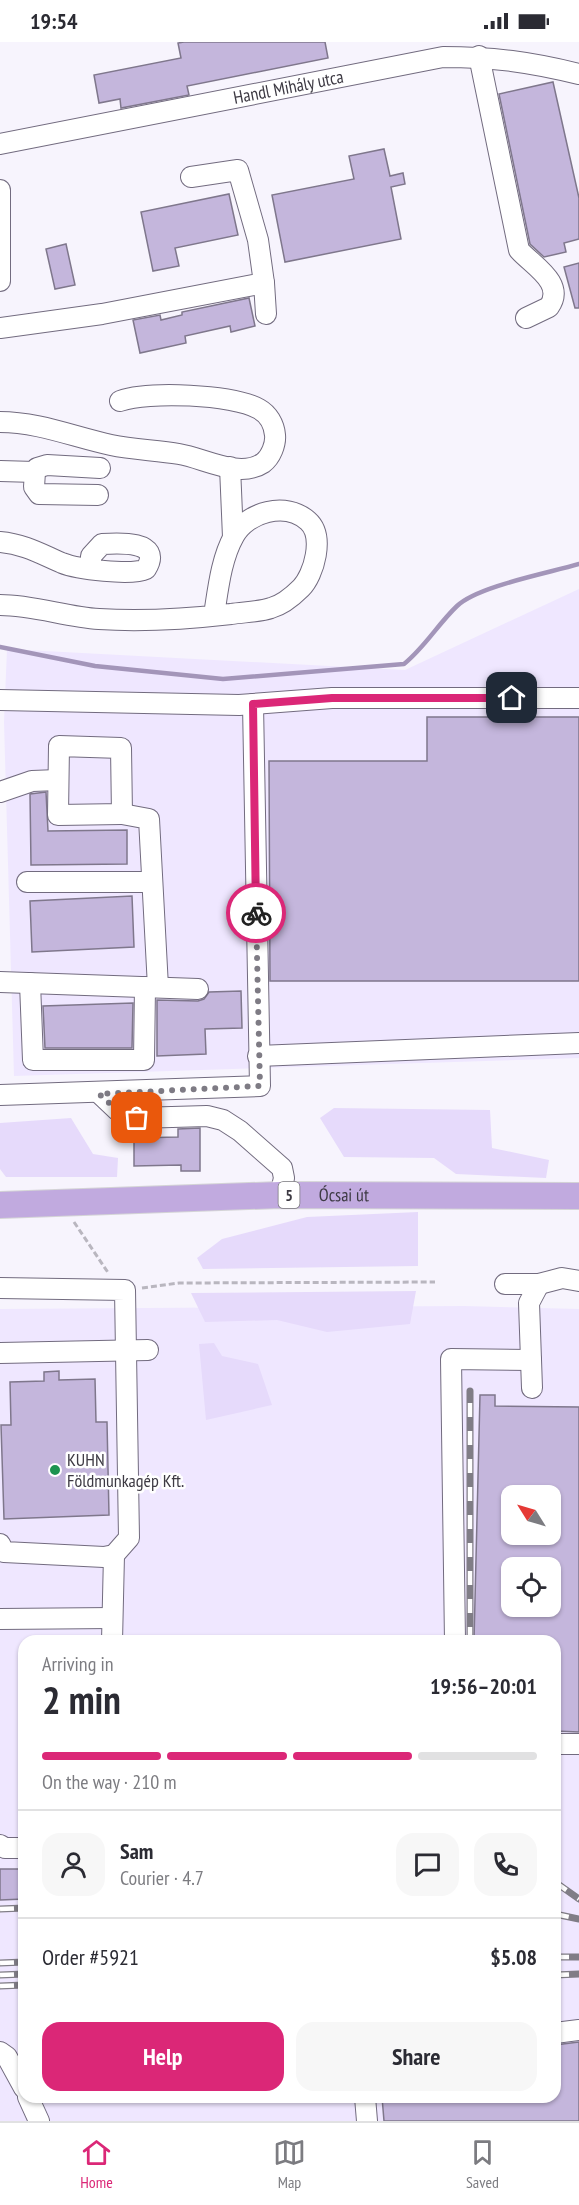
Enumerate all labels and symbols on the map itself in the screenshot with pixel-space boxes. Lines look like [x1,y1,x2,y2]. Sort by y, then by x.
street label: Handl Mihály utca [231,65,345,109]
pin [486,672,537,723]
courier [226,883,286,943]
pin [111,1092,162,1143]
road number: 5 [278,1182,300,1208]
street label: Ócsai út [319,1183,369,1206]
place label: KUHN Földmunkagép Kft. [67,1448,184,1492]
marker: KUHN Földmunkagép Kft. [48,1463,62,1477]
north arrow [501,1485,561,1545]

